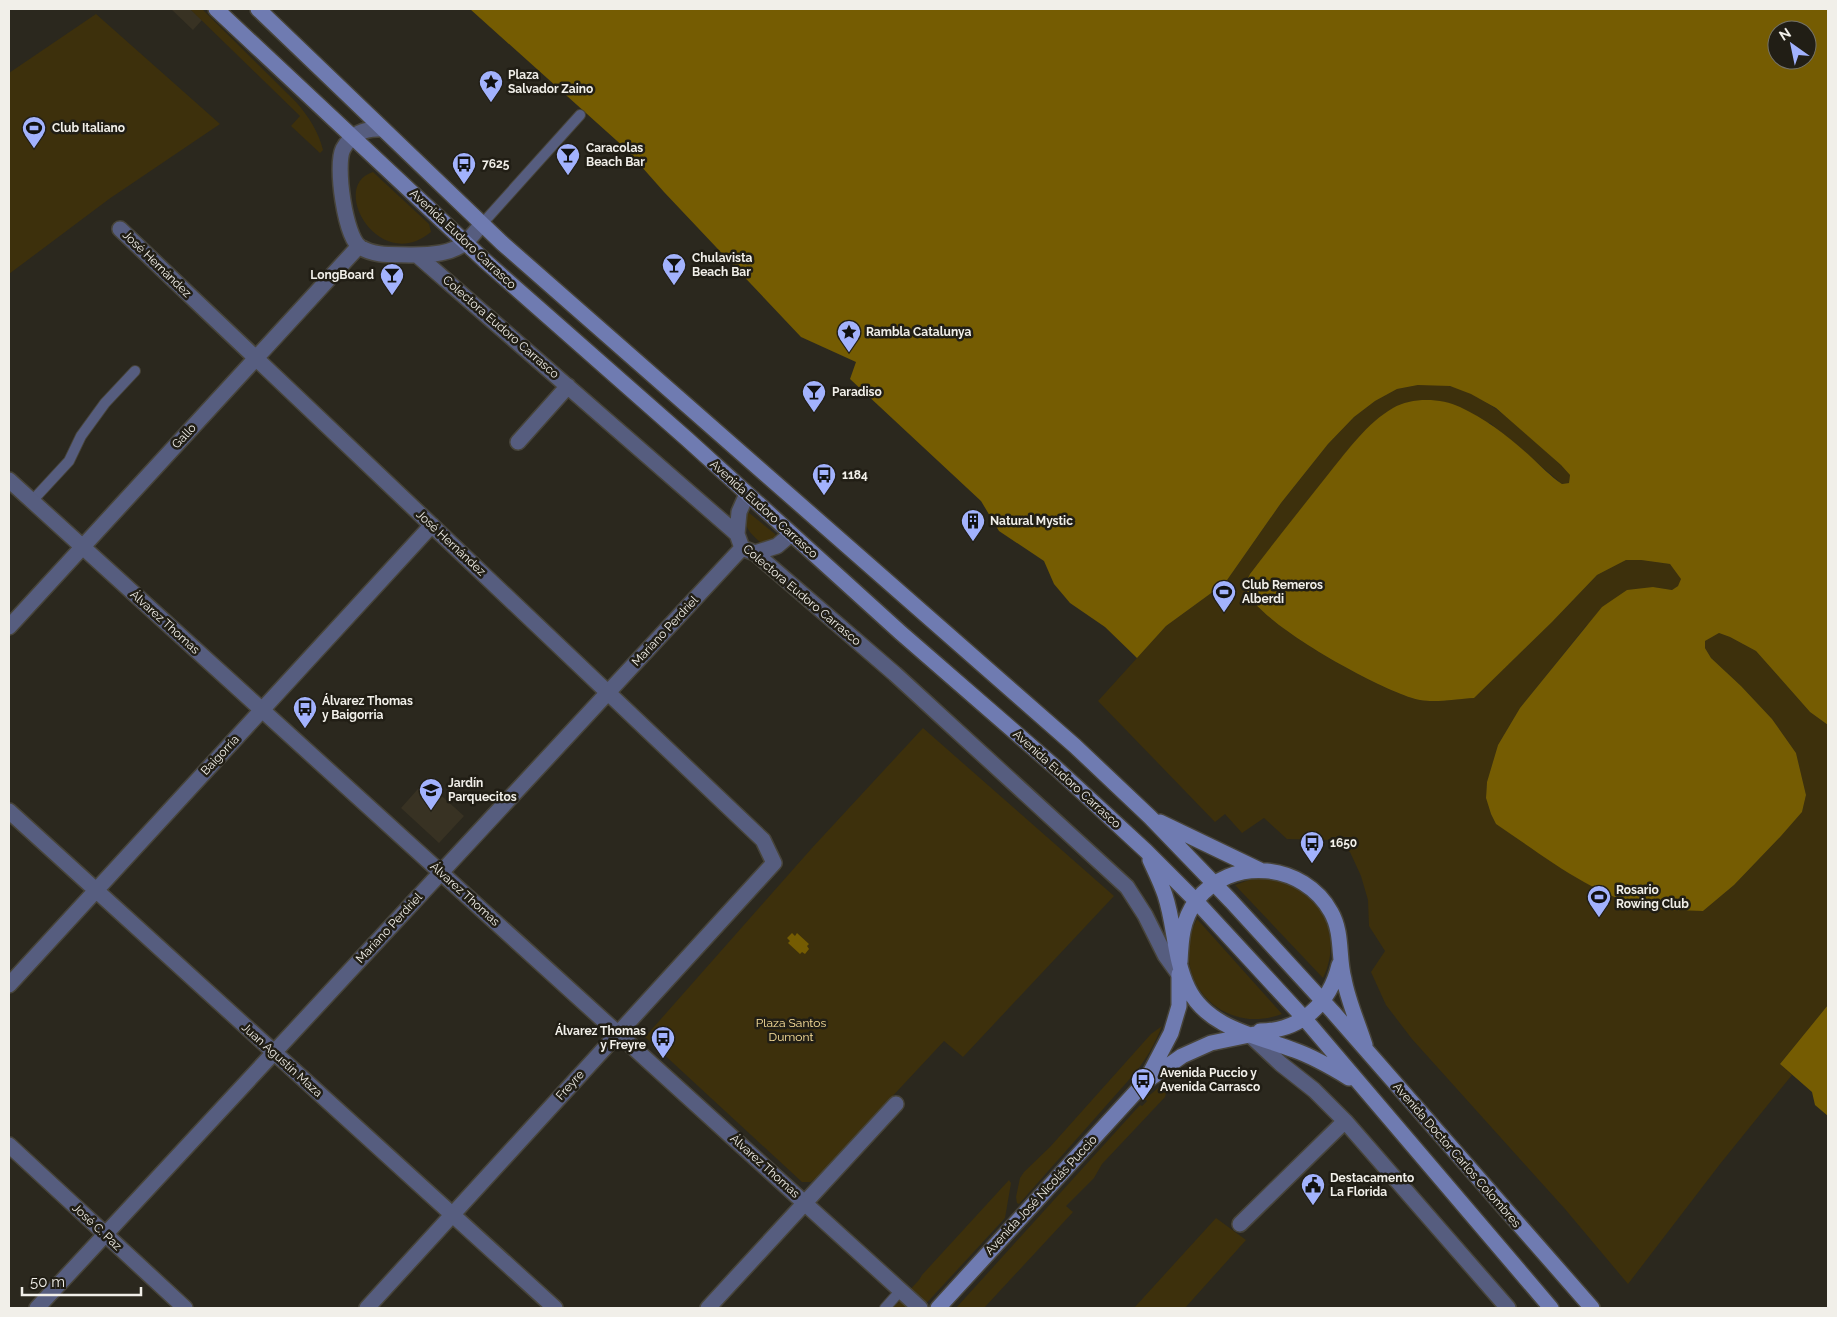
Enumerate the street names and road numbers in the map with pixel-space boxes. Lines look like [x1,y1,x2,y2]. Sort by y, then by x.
street label: Avenida Eudoro Carrasco [407,186,519,292]
street label: José Hernández [120,228,194,300]
street label: Colectora Eudoro Carrasco [440,273,562,381]
street label: Gallo [169,421,199,451]
street label: Avenida Eudoro Carrasco [707,457,821,561]
street label: José Hernández [413,507,489,579]
street label: Colectora Eudoro Carrasco [740,542,864,648]
street label: Álvarez Thomas [127,587,203,657]
street label: Mariano Perdriel [629,593,702,669]
street label: Avenida Eudoro Carrasco [1010,727,1124,831]
street label: Baigorria [198,732,242,778]
street label: Álvarez Thomas [427,859,503,929]
street label: Mariano Perdriel [353,890,426,966]
street label: Juan Agustín Maza [239,1020,325,1100]
street label: Freyre [553,1067,587,1103]
street label: Avenida Doctor Carlos Colombres [1390,1080,1524,1230]
street label: Álvarez Thomas [727,1131,803,1201]
street label: Avenida José Nicolás Puccio [982,1133,1100,1257]
street label: José C. Paz [70,1201,125,1253]

